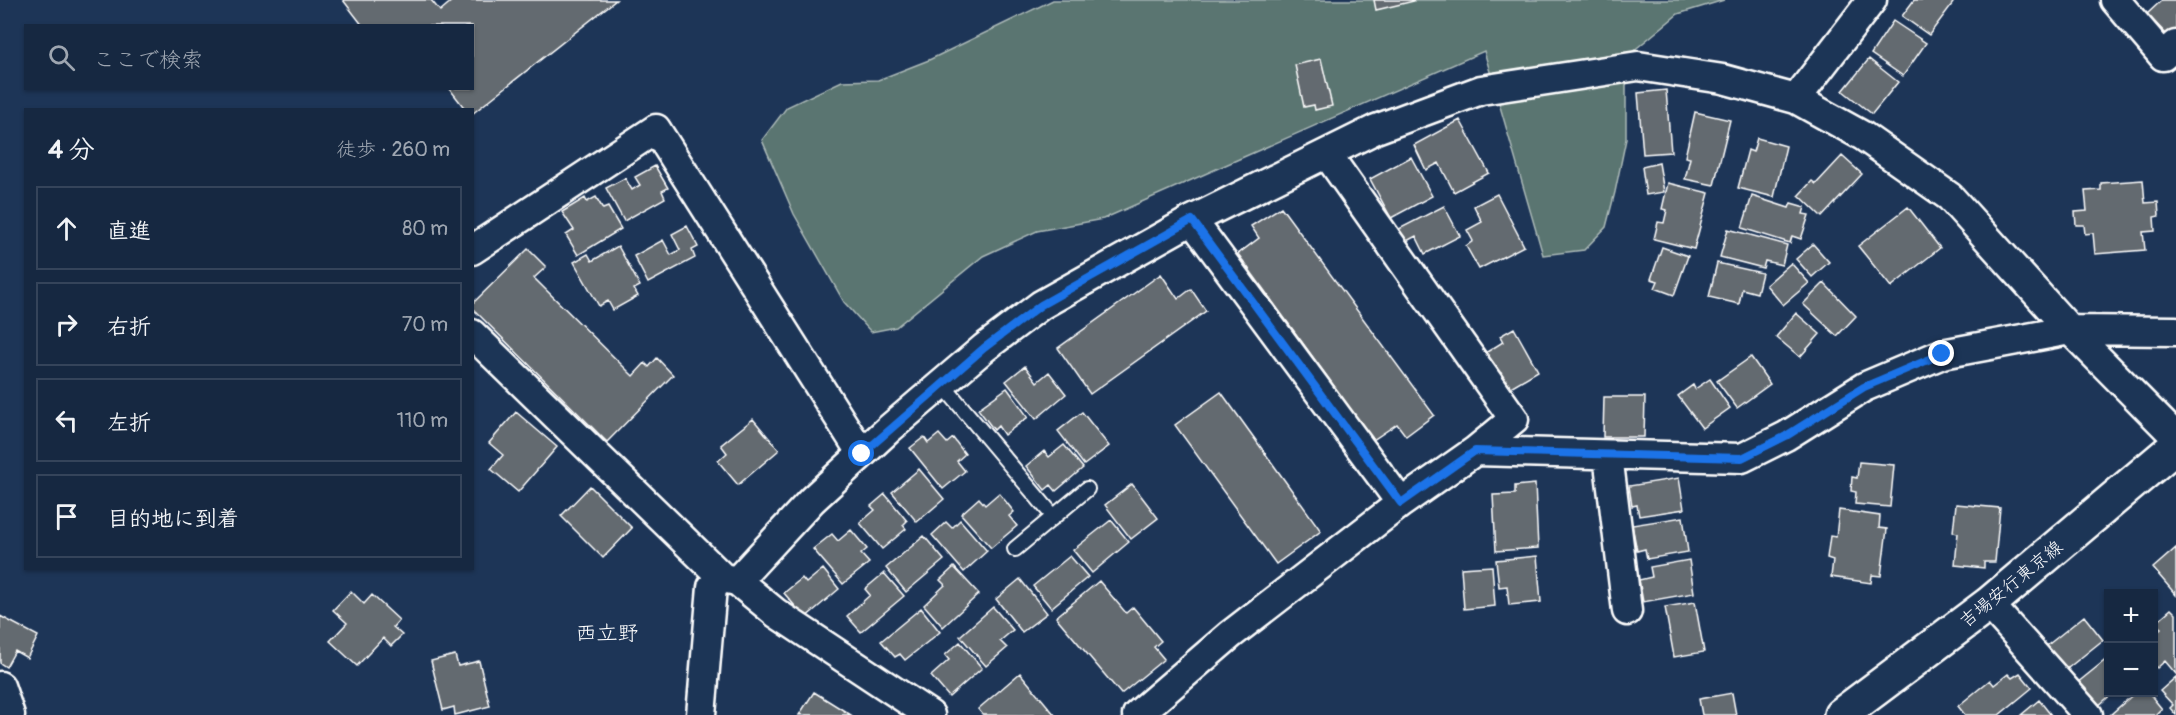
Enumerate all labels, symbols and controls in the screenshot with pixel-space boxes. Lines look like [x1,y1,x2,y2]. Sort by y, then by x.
search box [24,24,474,90]
icon: search [45,41,78,74]
text: ここで検索 [93,46,203,74]
text: 4 分 [48,134,95,166]
text: 徒歩 · 260 m [336,137,450,162]
icon: ahead [50,212,83,245]
text: 80 m [402,216,448,241]
text: 直進 [107,217,151,245]
icon: right [50,308,83,341]
text: 70 m [402,312,448,337]
text: 右折 [107,313,151,341]
route end [1928,340,1954,366]
icon: left [50,404,83,437]
text: 110 m [397,408,448,433]
text: 左折 [107,409,151,437]
route start [848,440,874,466]
icon: arrive [50,500,83,533]
text: 目的地に到着 [107,505,239,533]
street label: 吉場安行東京線 [1955,536,2068,633]
map controls [2104,589,2158,697]
button: + [2104,589,2158,643]
district label: 西立野 [576,620,639,647]
button: − [2104,643,2158,697]

